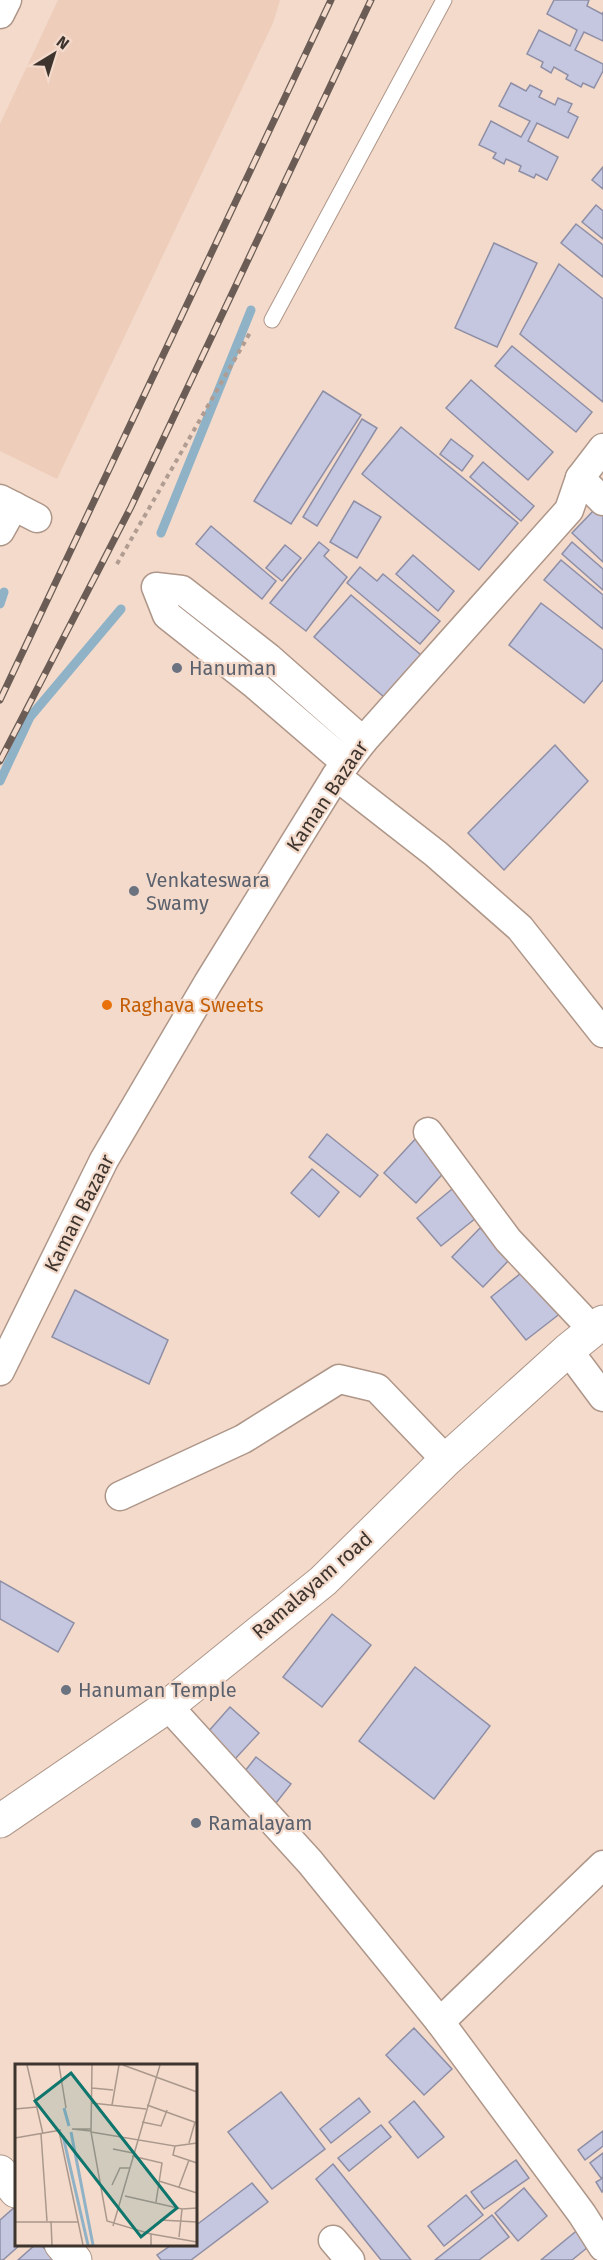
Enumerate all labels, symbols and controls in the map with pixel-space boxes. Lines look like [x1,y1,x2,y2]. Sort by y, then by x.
north arrow [24,24,84,84]
text: N [53,32,73,53]
place label: Hanuman [189,656,277,680]
marker: Hanuman [170,661,184,675]
street label: Kaman Bazaar [281,736,373,856]
place label: Venkateswara Swamy [146,868,270,915]
marker: Venkateswara Swamy [127,884,141,898]
place label: Raghava Sweets [119,993,264,1017]
marker: Raghava Sweets [100,998,114,1012]
street label: Kaman Bazaar [39,1150,119,1276]
street label: Ramalayam road [247,1526,377,1644]
place label: Hanuman Temple [78,1678,237,1702]
marker: Hanuman Temple [59,1683,73,1697]
place label: Ramalayam [208,1811,312,1835]
marker: Ramalayam [189,1816,203,1830]
inset map [15,2064,196,2245]

